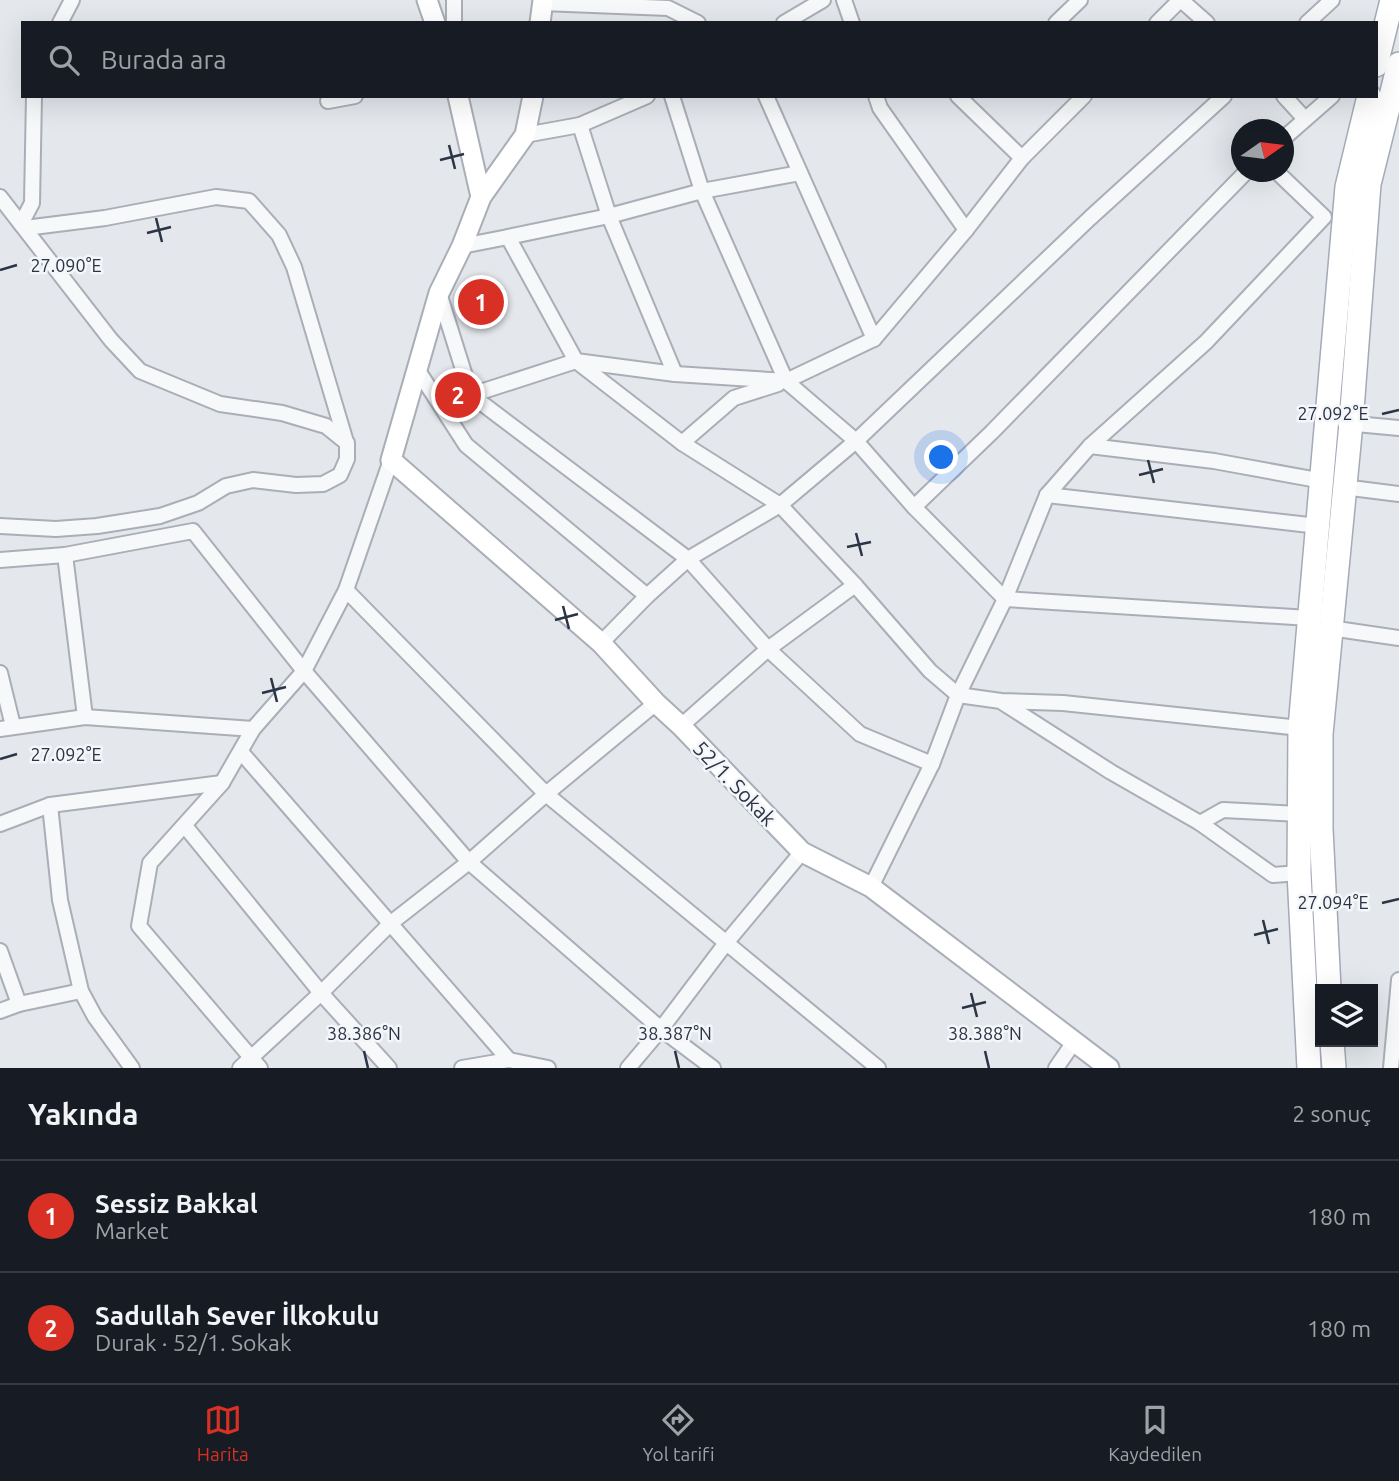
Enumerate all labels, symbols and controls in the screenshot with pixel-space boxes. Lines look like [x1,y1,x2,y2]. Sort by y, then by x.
search box [21,21,1378,98]
icon: search [45,41,83,79]
text: Burada ara [101,45,227,74]
north arrow [1231,119,1294,182]
text: 27.090°E [30,255,102,275]
pin: 1 [458,276,504,328]
pin: 2 [435,369,481,421]
text: 27.092°E [1297,403,1369,423]
your location [924,440,958,474]
street label: 52/1. Sokak [689,736,782,831]
text: 27.092°E [30,744,102,764]
text: 27.094°E [1297,892,1369,912]
map controls [1315,984,1378,1047]
button: layers [1315,984,1378,1047]
text: 38.386°N [327,1023,401,1043]
text: 38.387°N [638,1023,712,1043]
text: 38.388°N [948,1023,1022,1043]
text: Yakında [28,1097,139,1131]
text: 2 sonuç [1292,1101,1371,1126]
text: Sessiz Bakkal [95,1189,258,1218]
text: 1 [45,1204,57,1229]
text: 180 m [1307,1204,1371,1229]
text: Market [95,1218,169,1243]
text: Sadullah Sever İlkokulu [95,1301,379,1330]
text: 2 [45,1316,57,1341]
text: 180 m [1307,1316,1371,1341]
text: Durak · 52/1. Sokak [95,1330,292,1355]
tab: Harita [197,1401,249,1465]
tab: Yol tarifi [642,1401,715,1465]
tab: Kaydedilen [1108,1401,1202,1465]

